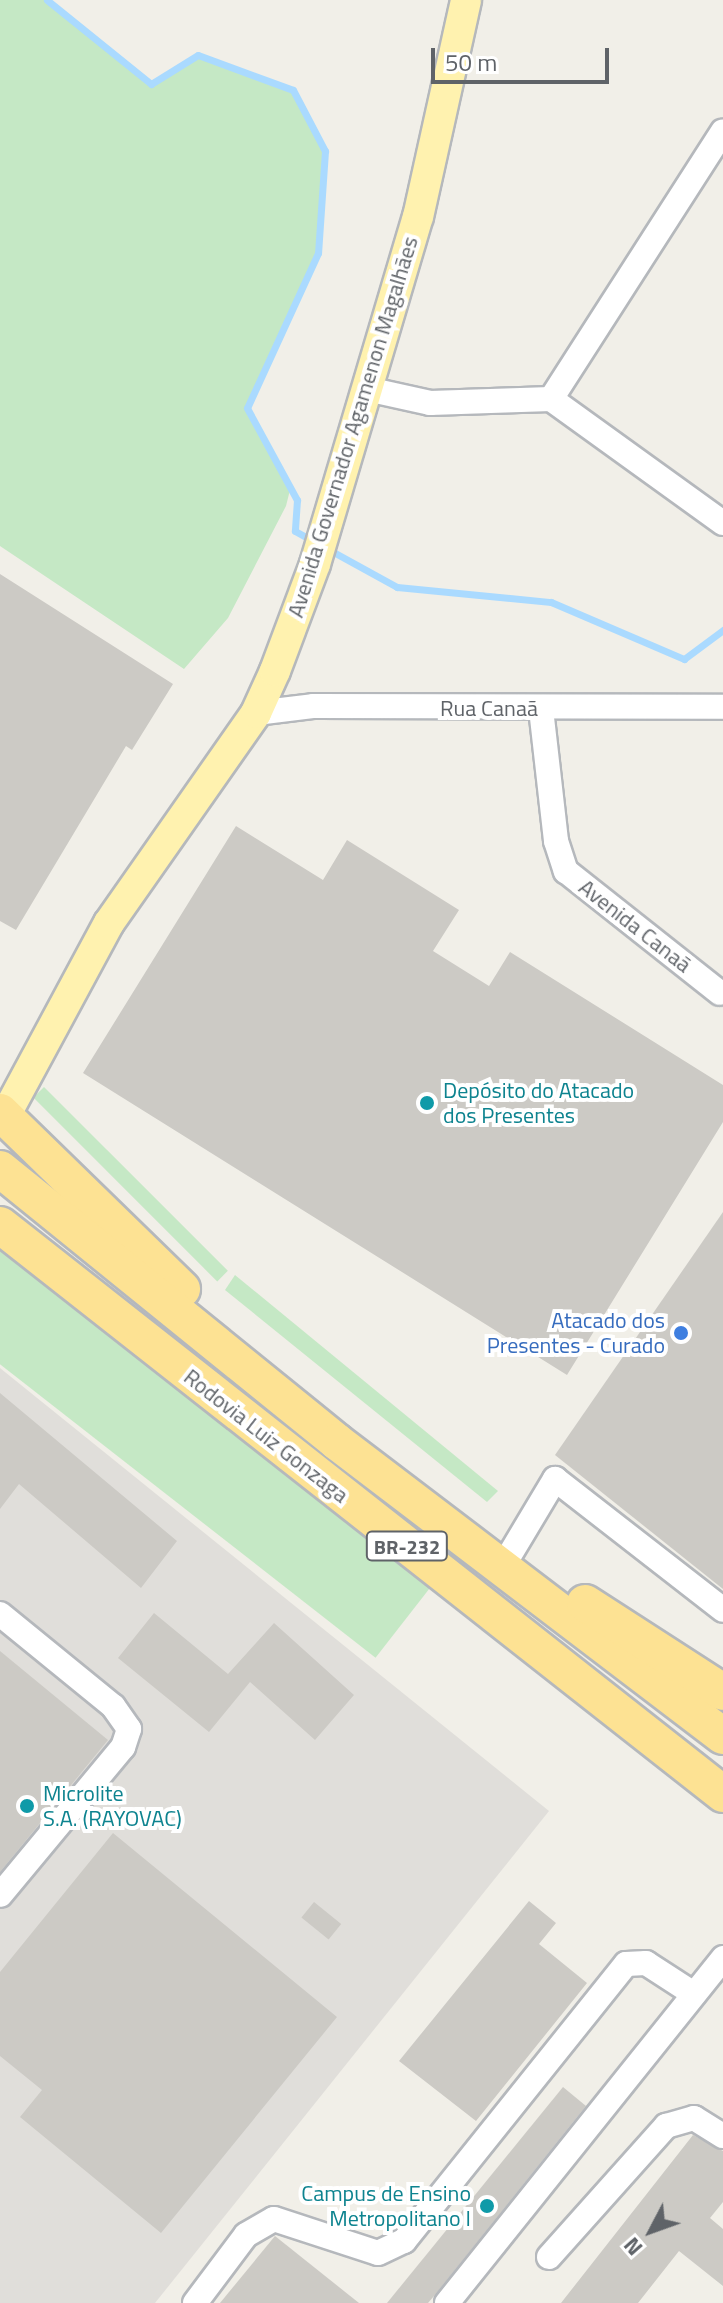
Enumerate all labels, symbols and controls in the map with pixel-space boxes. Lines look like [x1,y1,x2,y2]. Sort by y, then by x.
scale bar [435,32,613,82]
text: 50 m [445,44,497,80]
street label: Avenida Governador Agamenon Magalhães [282,233,424,621]
street label: Rua Canaã [440,696,538,722]
street label: Avenida Canaã [574,874,696,978]
place label: Depósito do Atacado dos Presentes [443,1077,634,1128]
marker: Depósito do Atacado dos Presentes [418,1094,436,1112]
place label: Atacado dos Presentes - Curado [487,1307,665,1358]
marker: Atacado dos Presentes - Curado [672,1324,690,1342]
street label: Rodovia Luiz Gonzaga [179,1364,353,1508]
road number: BR-232 [365,1530,449,1562]
place label: Microlite S.A. (RAYOVAC) [43,1780,182,1832]
marker: Microlite S.A. (RAYOVAC) [18,1797,36,1815]
place label: Campus de Ensino Metropolitano I [301,2180,471,2232]
north arrow [611,2191,691,2271]
marker: Campus de Ensino Metropolitano I [478,2197,496,2215]
text: N [615,2230,651,2264]

